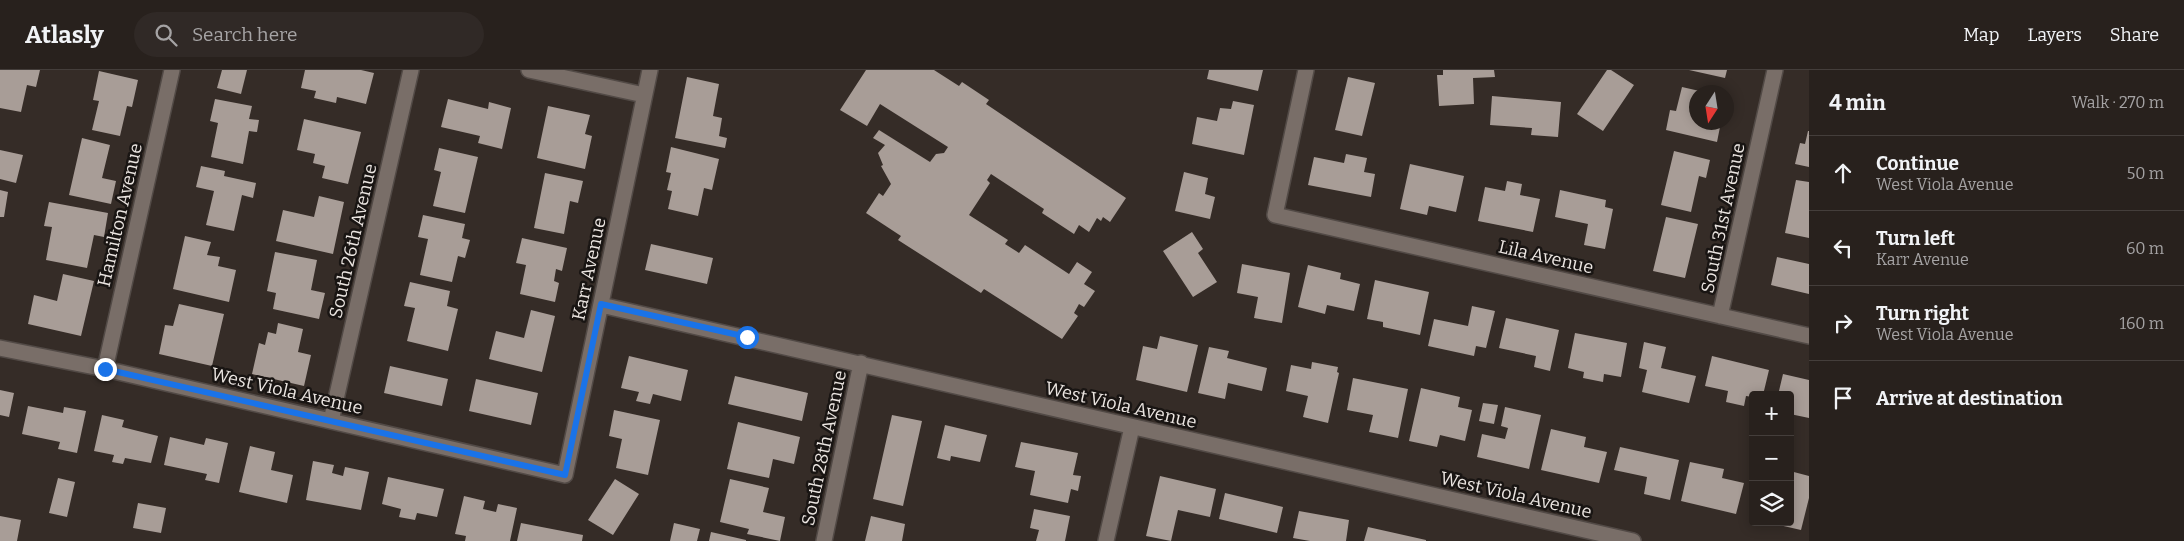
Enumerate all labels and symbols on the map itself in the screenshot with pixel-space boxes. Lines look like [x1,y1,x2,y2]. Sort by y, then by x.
north arrow [1689,85,1734,130]
street label: Hamilton Avenue [93,141,147,289]
street label: South 31st Avenue [1696,141,1750,295]
street label: South 26th Avenue [325,162,381,320]
street label: Karr Avenue [567,216,611,322]
street label: Lila Avenue [1496,235,1596,279]
route start [736,326,759,349]
route end [94,358,117,381]
street label: West Viola Avenue [209,363,365,419]
street label: South 28th Avenue [797,368,851,528]
street label: West Viola Avenue [1043,377,1199,433]
street label: West Viola Avenue [1438,467,1594,523]

